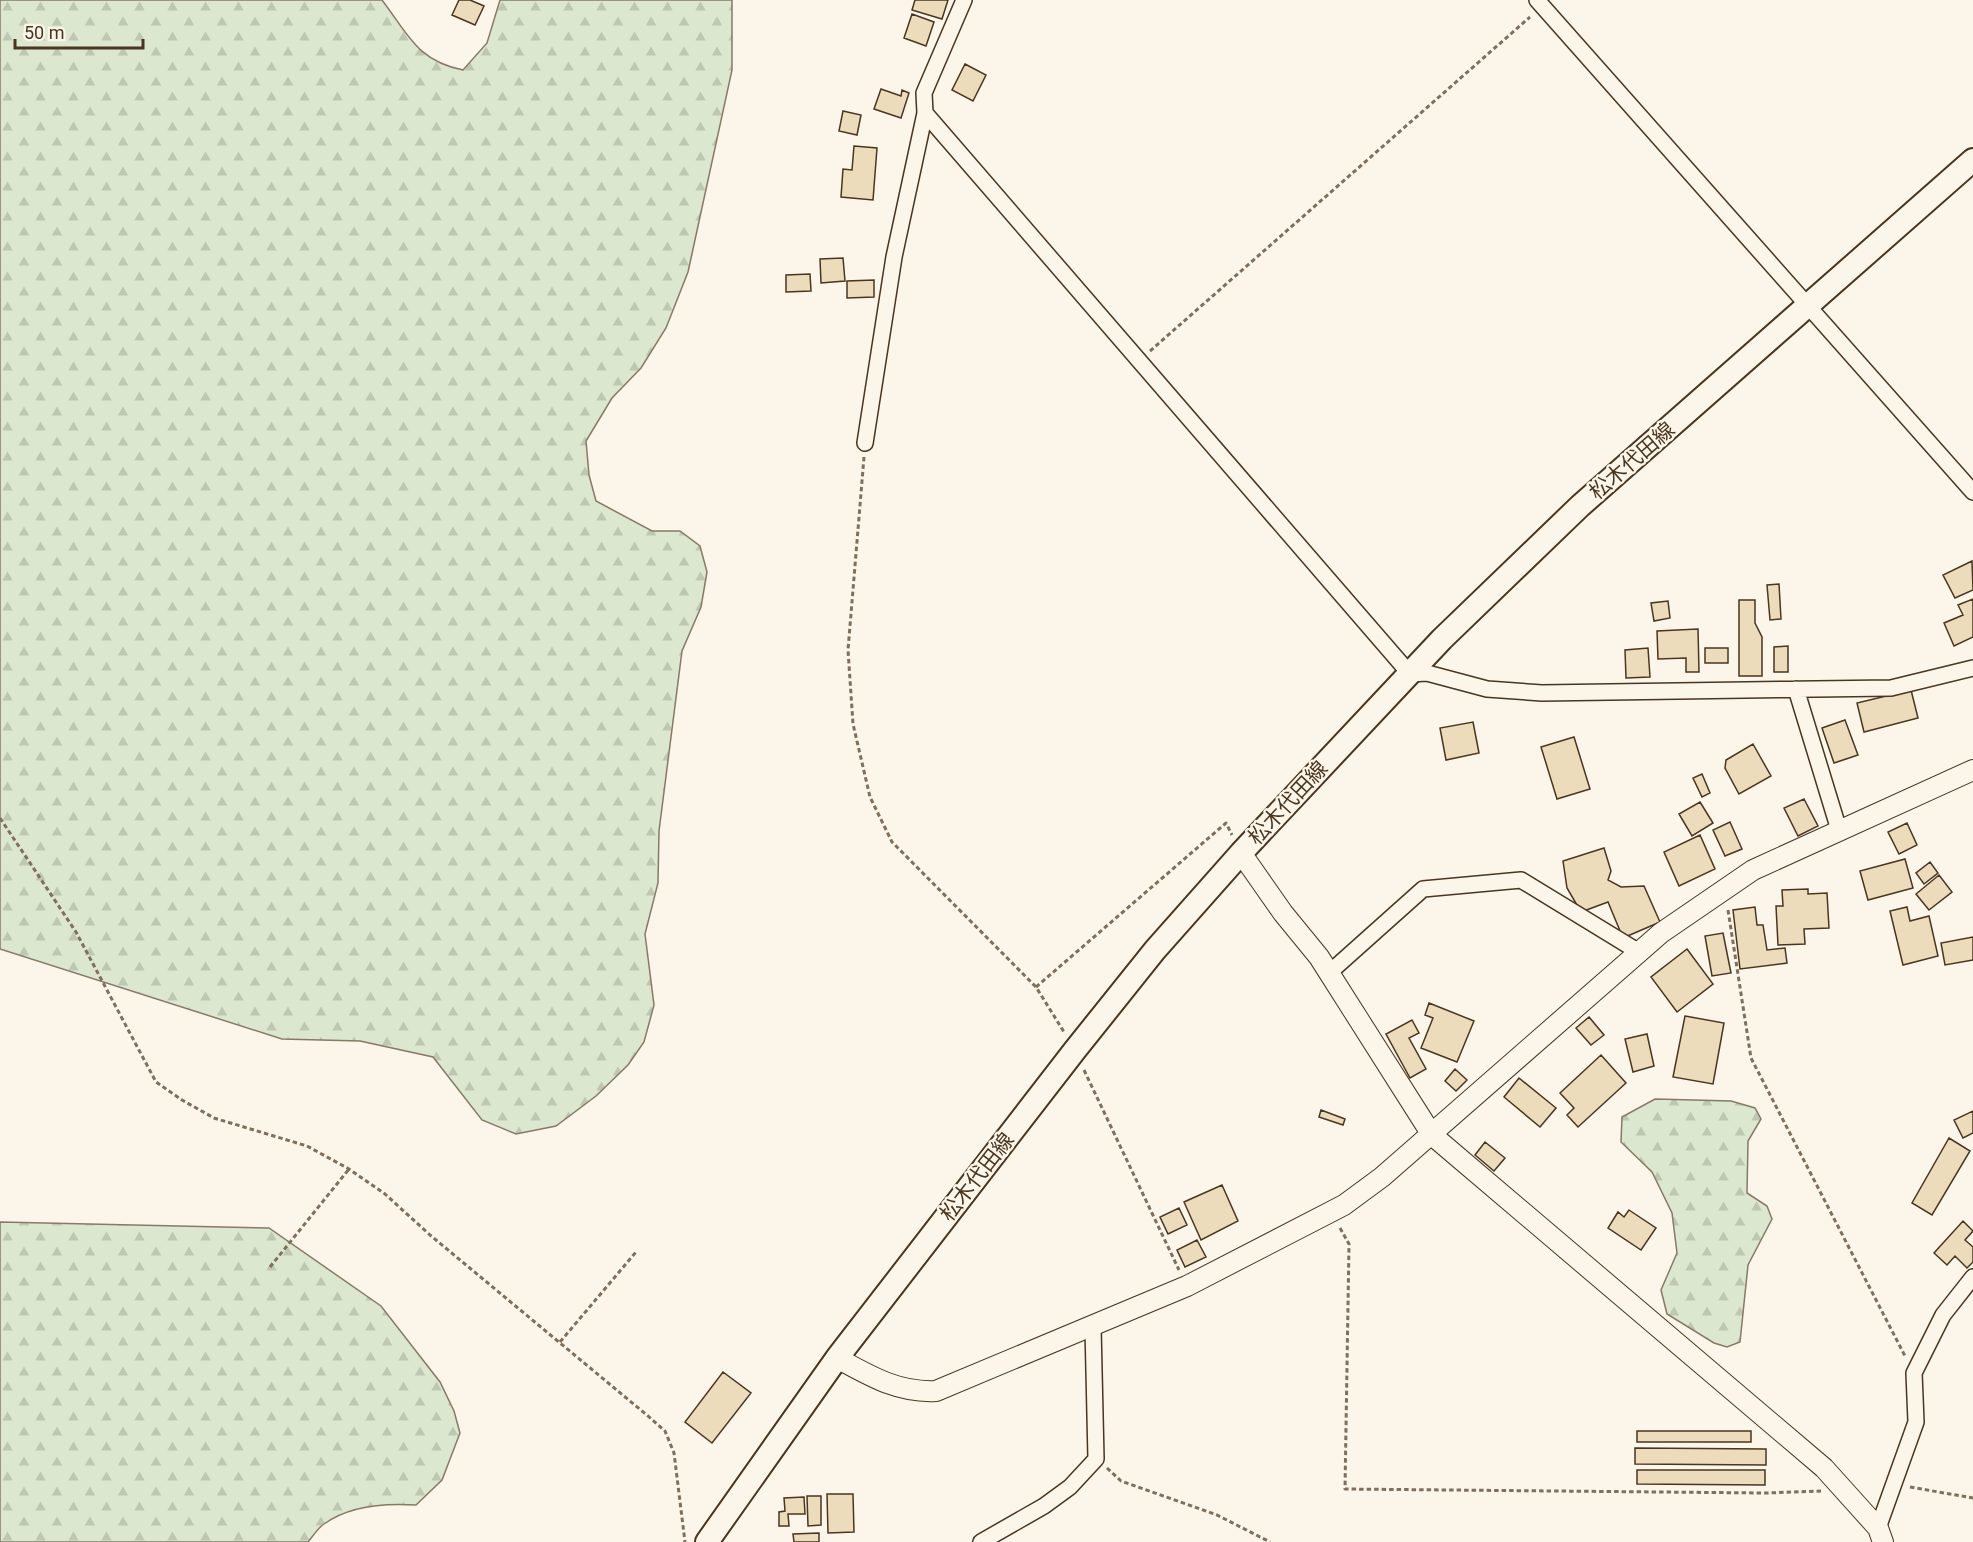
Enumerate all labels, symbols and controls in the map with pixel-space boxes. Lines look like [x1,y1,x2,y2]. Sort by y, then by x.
scale bar [15,12,142,50]
text: 50 m [24,22,64,43]
street label: 松木代田線 [1585,418,1679,504]
street label: 松木代田線 [1243,756,1333,850]
street label: 松木代田線 [935,1128,1019,1226]

